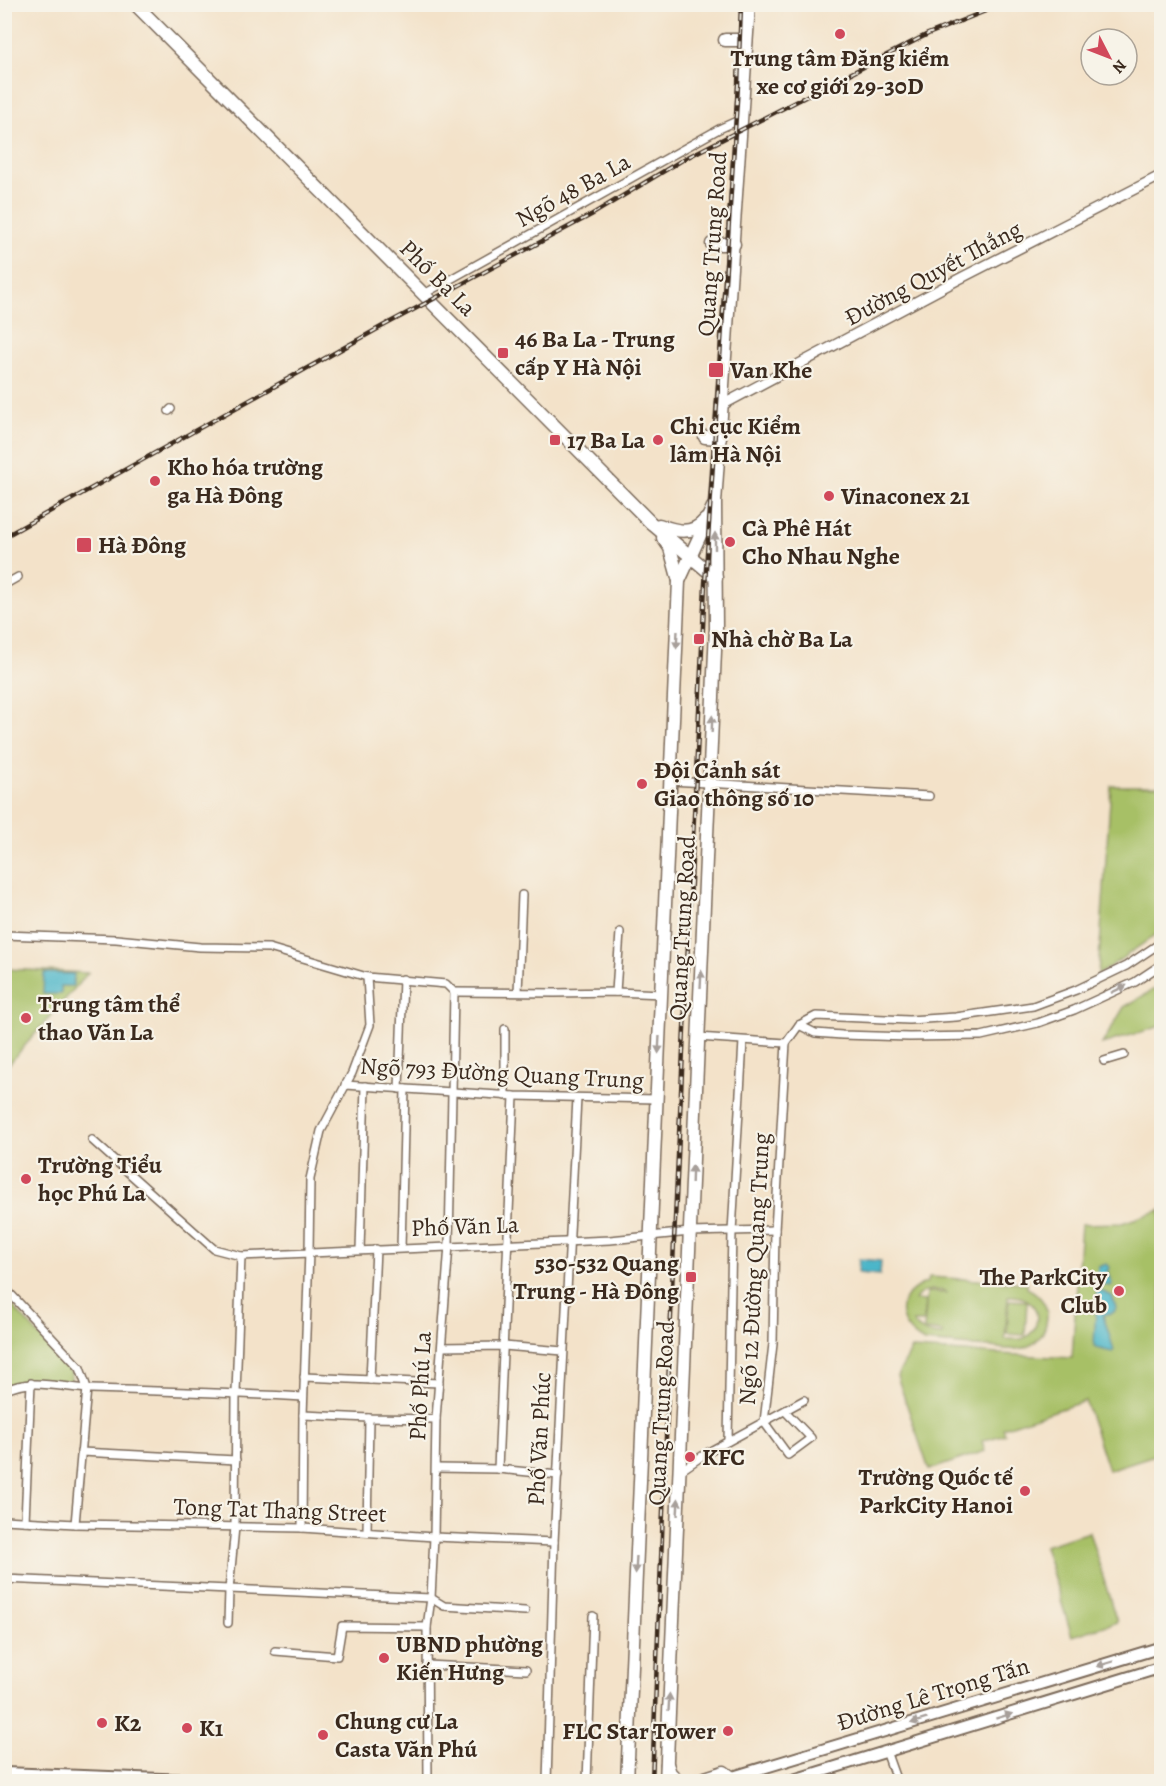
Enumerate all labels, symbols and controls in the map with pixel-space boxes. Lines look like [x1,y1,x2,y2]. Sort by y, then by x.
marker: Trung tâm Đăng kiểm xe cơ giới 29-30D [833,27,847,41]
north arrow [1079,27,1139,87]
place label: Trung tâm Đăng kiểm xe cơ giới 29-30D [731,42,949,102]
text: N [1107,55,1131,78]
street label: Ngõ 48 Ba La [510,145,637,235]
street label: Quang Trung Road [690,150,734,338]
street label: Đường Quyết Thắng [839,213,1027,333]
street label: Phố Ba La [393,233,484,324]
place label: 46 Ba La - Trung cấp Y Hà Nội [515,323,675,383]
marker: 46 Ba La - Trung cấp Y Hà Nội [496,346,510,360]
place label: Van Khe [729,354,812,386]
marker: Van Khe [707,361,725,379]
place label: Chi cục Kiểm lâm Hà Nội [670,410,801,470]
place label: 17 Ba La [567,424,646,456]
marker: 17 Ba La [548,433,562,447]
marker: Chi cục Kiểm lâm Hà Nội [651,433,665,447]
place label: Kho hóa trường ga Hà Đông [167,451,324,511]
marker: Kho hóa trường ga Hà Đông [148,474,162,488]
place label: Vinaconex 21 [840,480,970,512]
marker: Vinaconex 21 [822,489,836,503]
place label: Cà Phê Hát Cho Nhau Nghe [742,512,900,572]
place label: Hà Đông [98,529,187,561]
one-way arrow [711,531,720,550]
marker: Cà Phê Hát Cho Nhau Nghe [723,535,737,549]
marker: Hà Đông [75,536,93,554]
place label: Nhà chờ Ba La [711,623,853,655]
one-way arrow [673,630,682,649]
marker: Nhà chờ Ba La [692,632,706,646]
one-way arrow [707,714,717,733]
place label: Đội Cảnh sát Giao thông số 10 [654,754,814,814]
marker: Đội Cảnh sát Giao thông số 10 [635,777,649,791]
street label: Quang Trung Road [661,835,703,1021]
one-way arrow [696,969,705,988]
one-way arrow [1110,985,1128,995]
place label: Trung tâm thể thao Văn La [38,988,180,1048]
marker: Trung tâm thể thao Văn La [19,1011,33,1025]
one-way arrow [655,1035,664,1054]
street label: Ngõ 793 Đường Quang Trung [359,1050,645,1096]
street label: Ngõ 12 Đường Quang Trung [731,1132,777,1406]
place label: Trường Tiểu học Phú La [38,1149,163,1209]
one-way arrow [688,1164,697,1183]
marker: Trường Tiểu học Phú La [19,1172,33,1186]
street label: Phố Văn La [411,1208,520,1244]
place label: 530-532 Quang Trung - Hà Đông [513,1247,680,1307]
place label: The ParkCity Club [980,1261,1108,1321]
marker: 530-532 Quang Trung - Hà Đông [684,1270,698,1284]
marker: The ParkCity Club [1112,1284,1126,1298]
street label: Quang Trung Road [640,1320,682,1506]
street label: Phố Phú La [401,1329,439,1442]
street label: Phố Văn Phúc [520,1371,558,1507]
place label: KFC [702,1441,745,1473]
marker: KFC [683,1450,697,1464]
place label: Trường Quốc tế ParkCity Hanoi [859,1461,1014,1521]
marker: Trường Quốc tế ParkCity Hanoi [1018,1484,1032,1498]
street label: Tong Tat Thang Street [173,1490,387,1530]
one-way arrow [673,1498,682,1517]
one-way arrow [632,1556,641,1575]
place label: UBND phường Kiến Hưng [396,1628,544,1688]
street label: Đường Lê Trọng Tấn [833,1649,1033,1739]
marker: UBND phường Kiến Hưng [377,1651,391,1665]
one-way arrow [1096,1660,1114,1669]
one-way arrow [665,1693,674,1712]
place label: Chung cư La Casta Văn Phú [335,1705,478,1765]
place label: K2 [114,1707,142,1739]
one-way arrow [995,1710,1013,1720]
place label: K1 [199,1712,224,1744]
place label: FLC Star Tower [562,1715,716,1747]
marker: K2 [95,1716,109,1730]
one-way arrow [910,1717,928,1726]
marker: K1 [180,1721,194,1735]
marker: FLC Star Tower [721,1724,735,1738]
marker: Chung cư La Casta Văn Phú [316,1728,330,1742]

